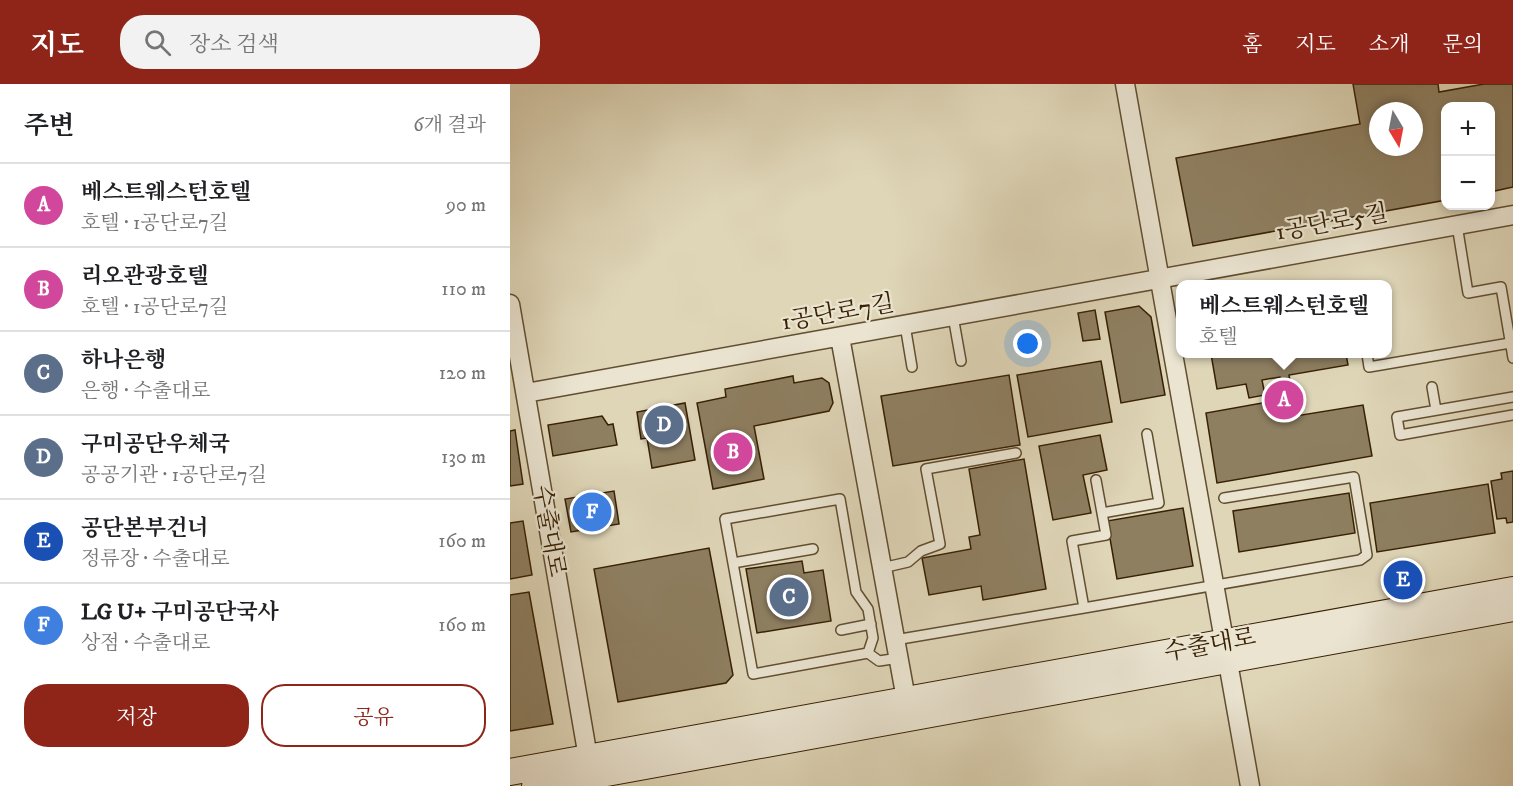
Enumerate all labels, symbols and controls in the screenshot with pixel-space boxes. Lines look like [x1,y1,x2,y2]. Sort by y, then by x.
search box [120,15,540,69]
icon: search [141,26,174,59]
text: 지도 [30,28,84,63]
text: 장소 검색 [189,31,279,58]
text: 홈 [1242,32,1262,58]
text: 지도 [1295,32,1336,58]
text: 소개 [1369,32,1409,58]
text: 문의 [1442,32,1483,58]
north arrow [1369,102,1423,156]
map controls [1441,102,1495,210]
button: + [1441,102,1495,156]
text: 주변 [24,110,74,143]
text: 6개 결과 [413,113,486,138]
button: − [1441,156,1495,210]
text: 베스트웨스턴호텔 [81,179,251,206]
text: A [37,193,50,218]
text: 90 m [446,193,486,218]
street label: 1공단로5길 [1274,198,1390,248]
text: 호텔 · 1공단로7길 [81,211,228,236]
text: 리오관광호텔 [81,263,209,290]
text: B [37,277,50,302]
text: 110 m [441,277,486,302]
popup [1176,280,1392,358]
street label: 1공단로7길 [779,288,897,338]
text: 베스트웨스턴호텔 [1199,293,1369,320]
text: 호텔 · 1공단로7길 [81,295,228,320]
text: 호텔 [1199,325,1238,350]
your location [1013,329,1042,358]
text: 하나은행 [81,347,166,374]
text: C [37,361,50,386]
text: 120 m [439,361,486,386]
pin: A [1264,378,1304,422]
text: 은행 · 수출대로 [81,379,210,404]
pin: D [644,402,684,448]
pin: B [714,430,752,475]
text: 구미공단우체국 [81,431,230,458]
text: D [36,445,51,470]
text: 130 m [441,445,486,470]
text: 공공기관 · 1공단로7길 [81,463,267,488]
street label: 수출대로 [526,483,572,579]
pin: F [572,490,611,534]
text: 공단본부건너 [81,515,209,542]
text: E [36,529,51,554]
text: 160 m [438,529,486,554]
text: 정류장 · 수출대로 [81,547,230,572]
pin: E [1384,558,1422,602]
pin: C [770,574,808,620]
text: LG U+ 구미공단국사 [81,599,279,626]
text: F [37,613,50,638]
text: 160 m [438,613,486,638]
street label: 수출대로 [1162,622,1258,668]
text: 상점 · 수출대로 [81,631,210,656]
button: 저장 [24,684,249,747]
button: 공유 [261,684,486,747]

